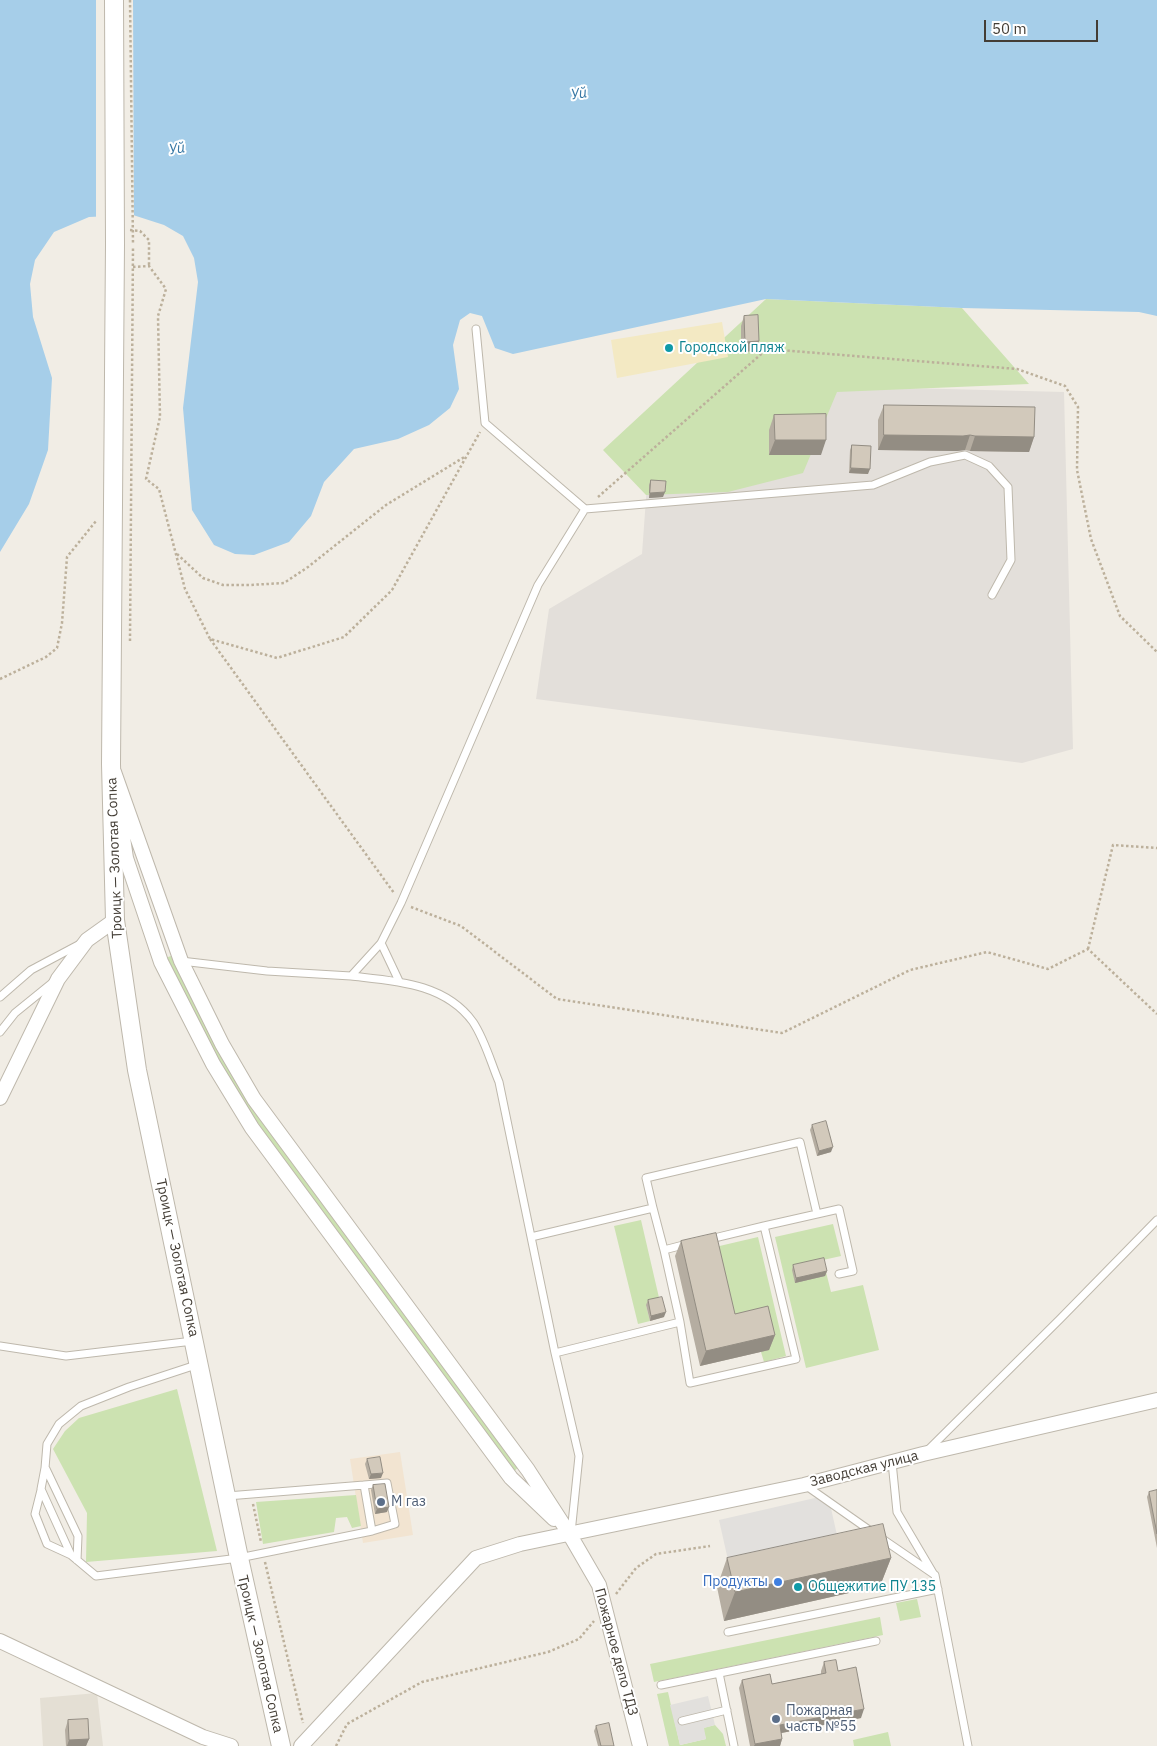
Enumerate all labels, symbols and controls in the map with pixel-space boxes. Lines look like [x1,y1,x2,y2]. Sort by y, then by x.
scale bar [987,10,1101,42]
text: 50 m [992,19,1027,38]
water label: Уй [570,84,588,104]
water label: Уй [168,139,186,159]
place label: Городской пляж [679,340,785,356]
marker: Городской пляж [663,342,675,354]
street label: Троицк — Золотая Сопка [104,777,126,939]
street label: Троицк — Золотая Сопка [152,1177,202,1339]
street label: Заводская улица [808,1447,920,1491]
place label: М газ [391,1494,426,1510]
marker: М газ [375,1496,387,1508]
street label: Троицк — Золотая Сопка [234,1574,286,1734]
place label: Продукты [703,1574,768,1590]
marker: Продукты [772,1576,784,1588]
place label: Общежитие ПУ 135 [808,1579,936,1595]
marker: Общежитие ПУ 135 [792,1581,804,1593]
street label: Пожарное депо ТДЗ [591,1586,641,1718]
place label: Пожарная часть №55 [786,1703,856,1735]
marker: Пожарная часть №55 [770,1713,782,1725]

